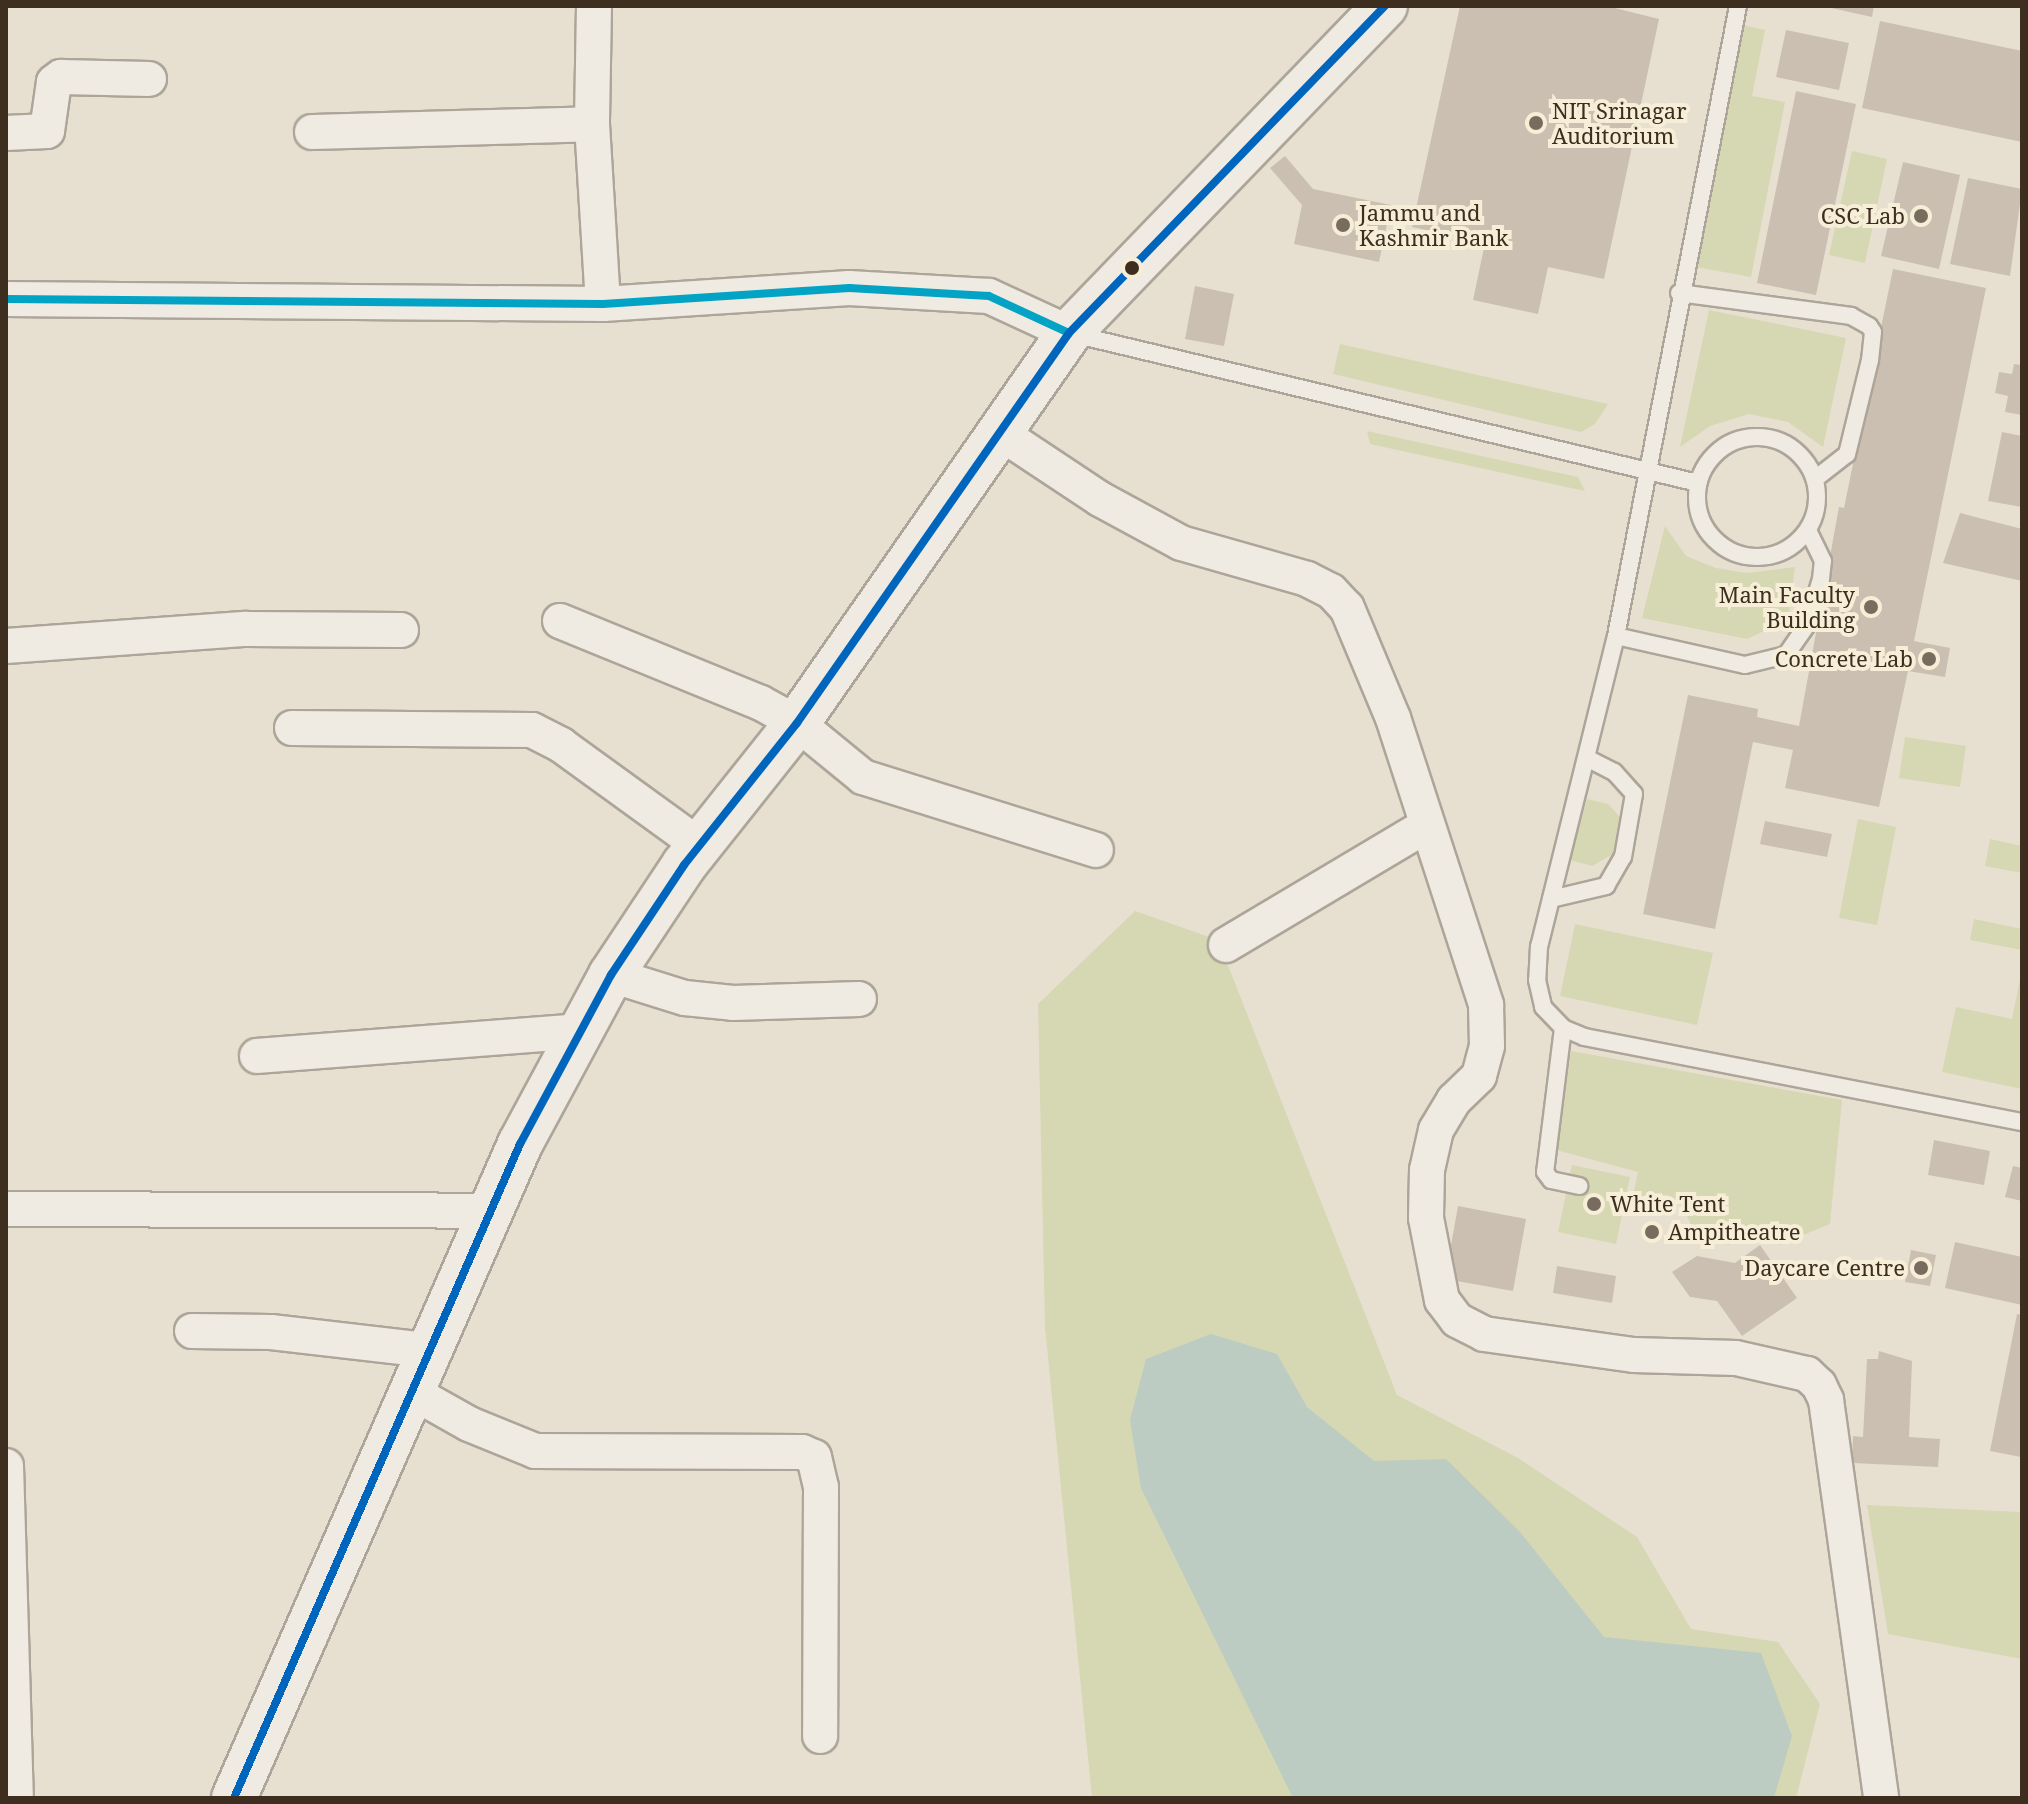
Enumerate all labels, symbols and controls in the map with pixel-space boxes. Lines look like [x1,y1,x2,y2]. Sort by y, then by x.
place label: NIT Srinagar Auditorium [1552,97,1687,148]
marker: NIT Srinagar Auditorium [1527,114,1545,132]
place label: Jammu and Kashmir Bank [1359,199,1508,250]
place label: CSC Lab [1821,203,1905,229]
marker: CSC Lab [1912,207,1930,225]
marker: Jammu and Kashmir Bank [1334,216,1352,234]
unlabelled marker [1124,260,1140,276]
place label: Main Faculty Building [1719,581,1855,632]
marker: Main Faculty Building [1862,598,1880,616]
place label: Concrete Lab [1775,646,1913,672]
marker: Concrete Lab [1920,650,1938,668]
place label: White Tent [1610,1191,1725,1217]
marker: White Tent [1585,1195,1603,1213]
place label: Ampitheatre [1668,1219,1801,1245]
marker: Ampitheatre [1643,1223,1661,1241]
place label: Daycare Centre [1744,1255,1905,1281]
marker: Daycare Centre [1912,1259,1930,1277]

